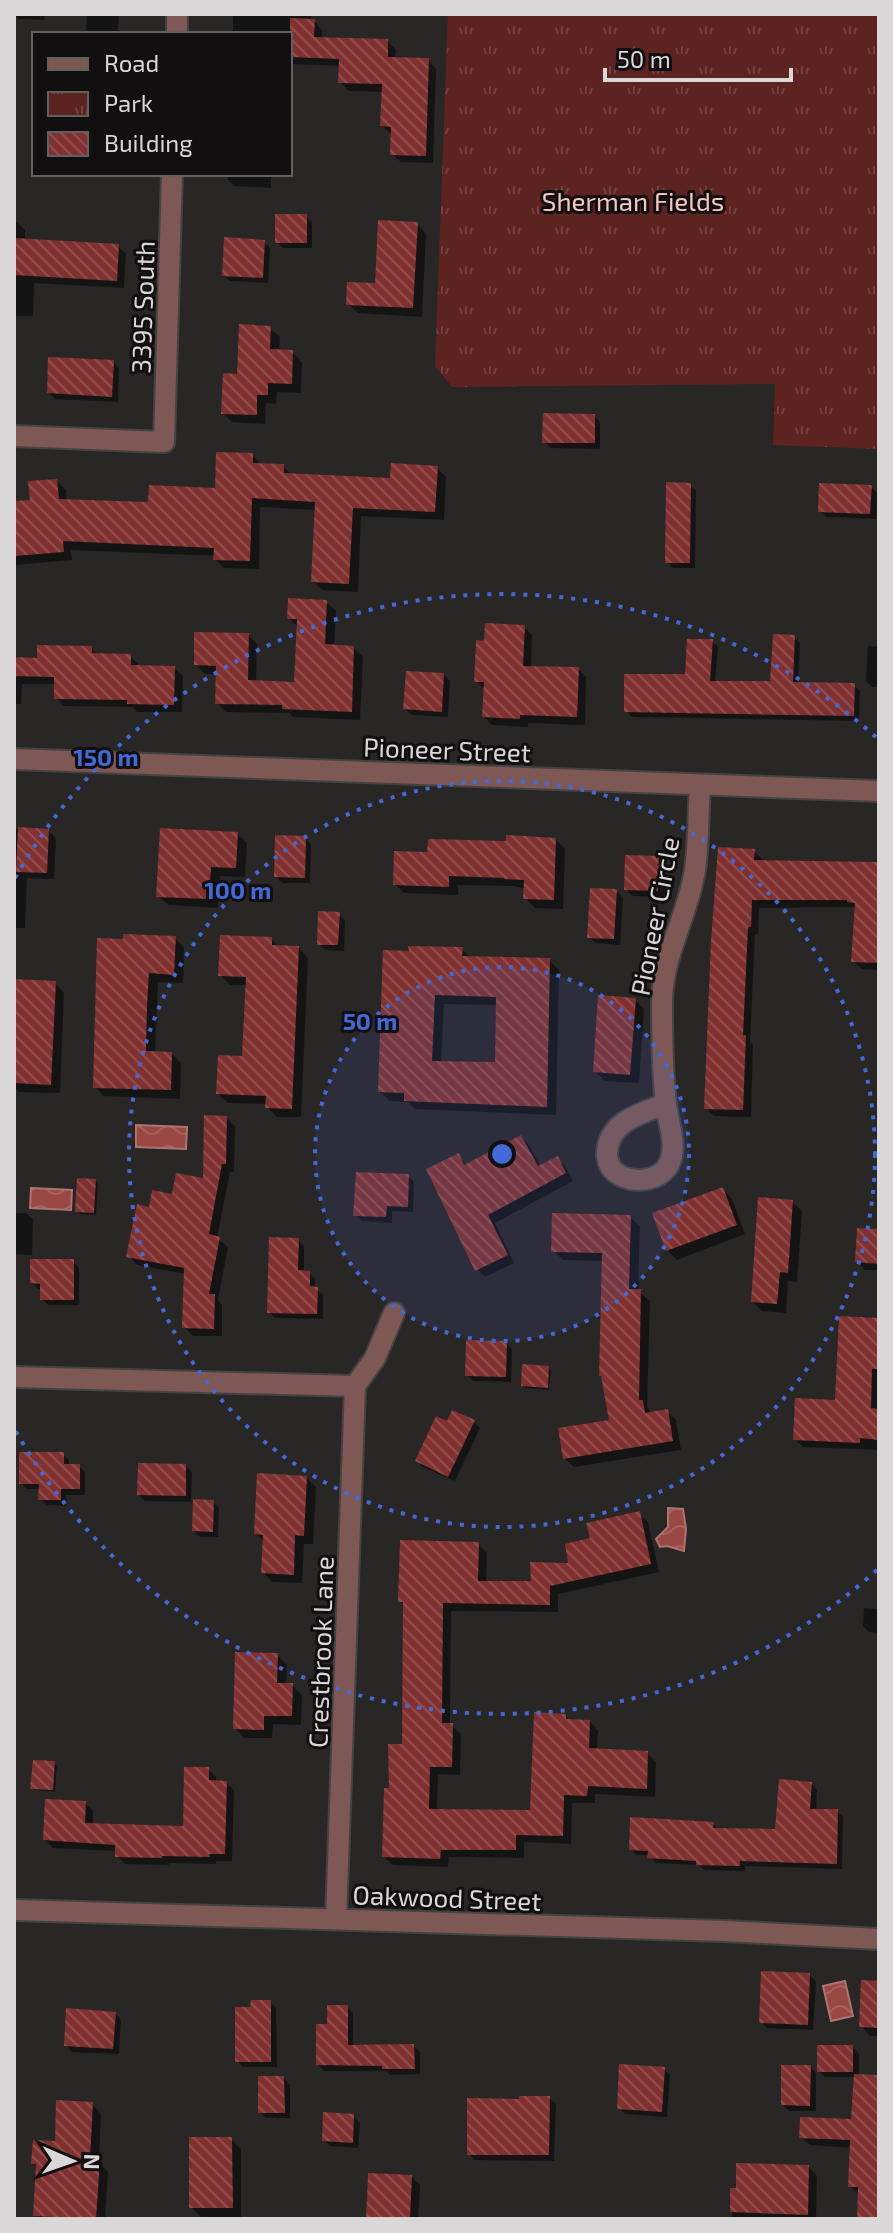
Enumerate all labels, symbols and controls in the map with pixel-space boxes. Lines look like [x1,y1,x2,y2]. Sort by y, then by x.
legend [32,32,292,176]
scale bar [605,32,791,82]
text: 50 m [617,44,671,73]
text: Road [104,48,159,77]
text: Park [104,88,153,117]
text: Building [104,128,193,157]
park label: Sherman Fields [542,185,724,216]
street label: 3395 South [124,240,160,374]
street label: Pioneer Street [363,731,531,767]
text: 150 m [73,742,139,771]
street label: Pioneer Circle [623,834,685,998]
text: 100 m [205,875,271,904]
text: 50 m [343,1006,397,1035]
centre of rings [488,1140,516,1168]
street label: Crestbrook Lane [301,1556,339,1748]
street label: Oakwood Street [352,1878,542,1916]
north arrow [32,2121,112,2201]
text: N [80,2153,106,2170]

